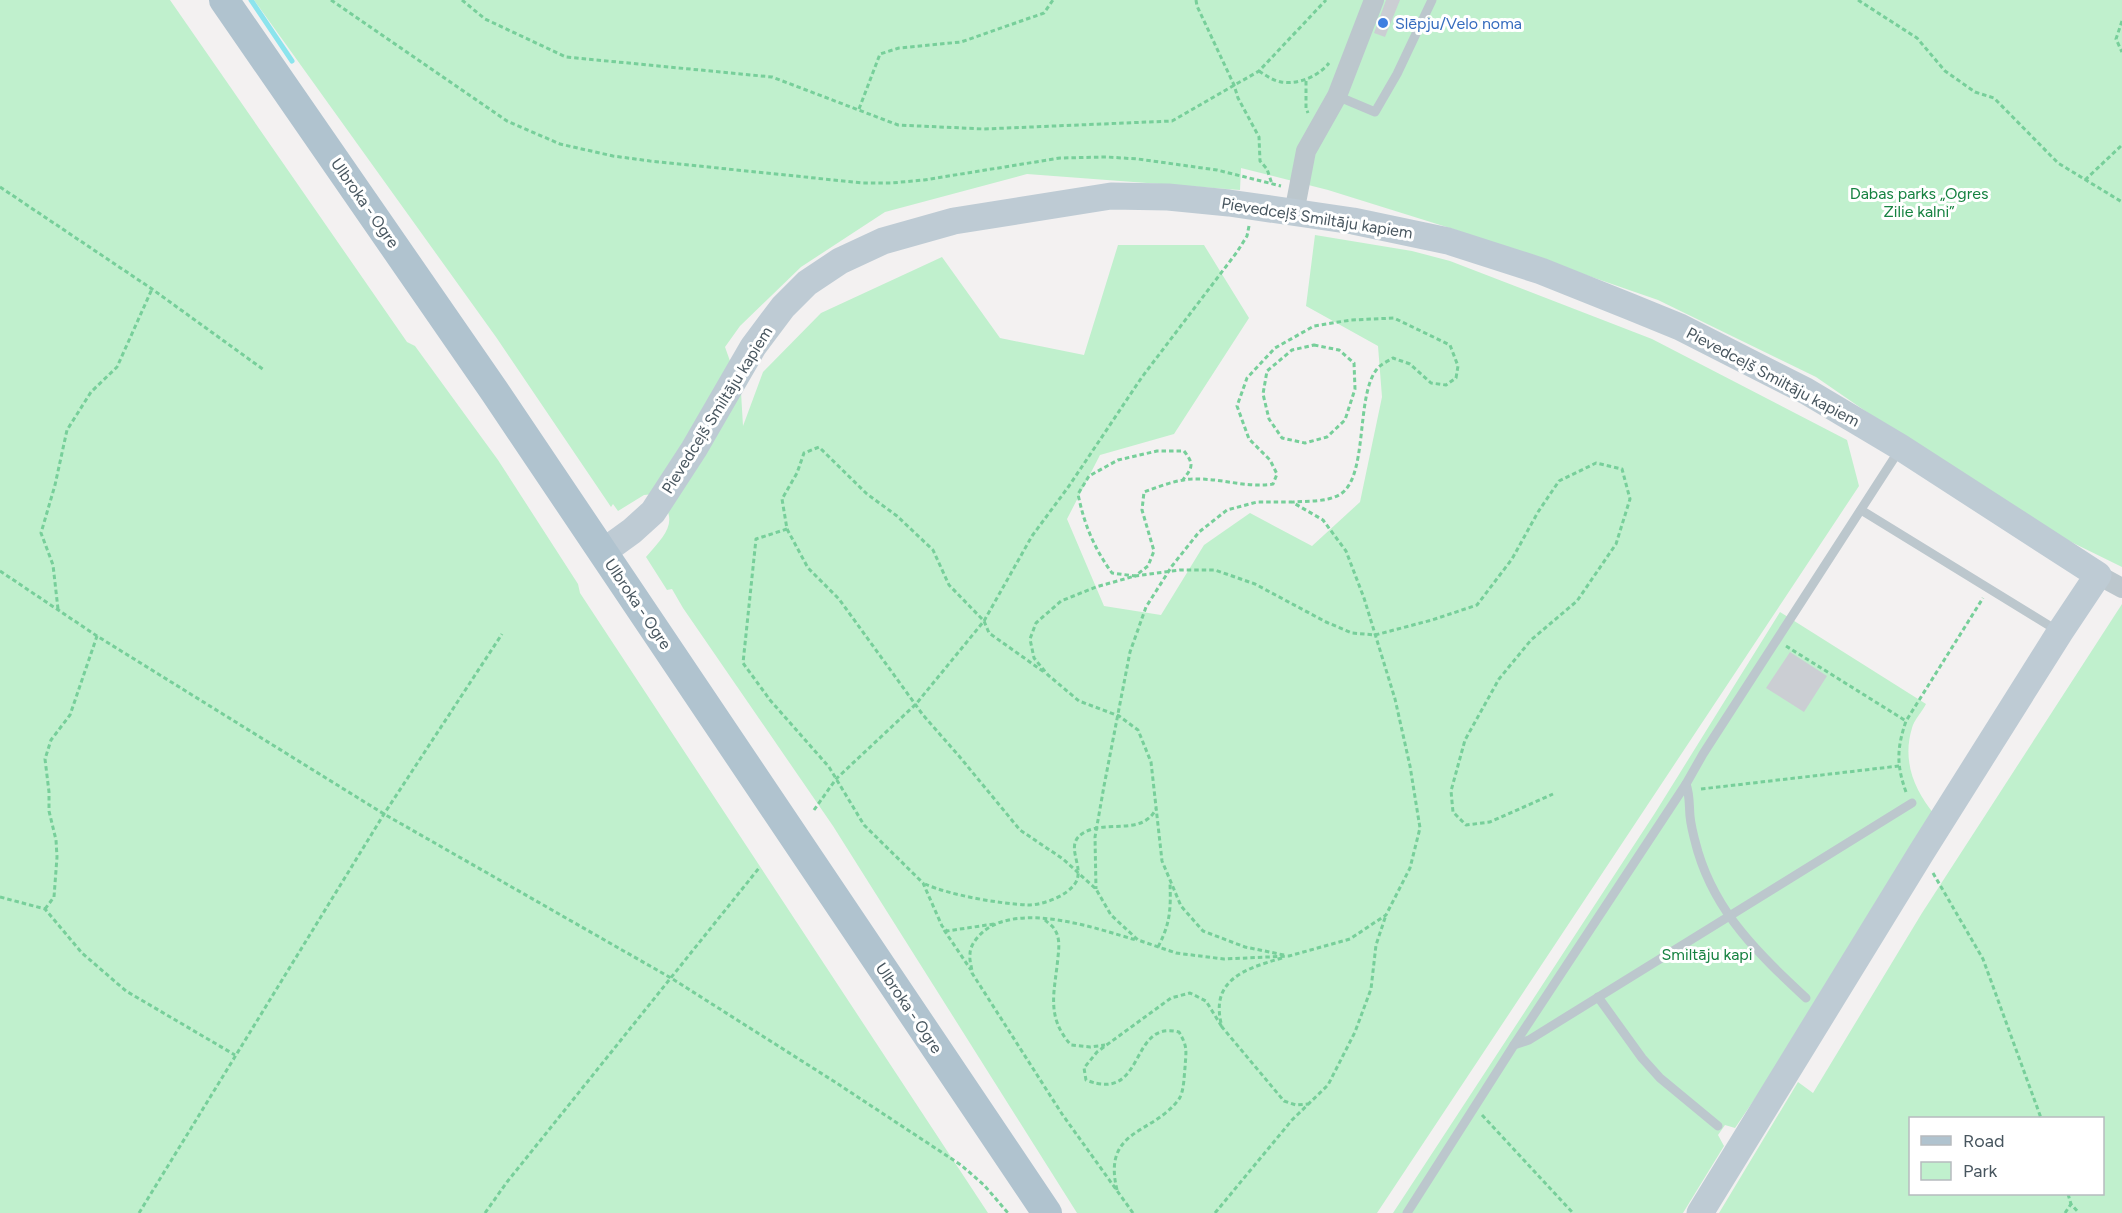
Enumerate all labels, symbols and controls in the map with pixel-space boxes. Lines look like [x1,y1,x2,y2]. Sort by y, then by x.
place label: Slēpju/Velo noma [1395,14,1522,33]
marker: Slēpju/Velo noma [1376,16,1390,30]
street label: Ulbroka - Ogre [327,154,403,252]
park label: Dabas parks „Ogres Zilie kalni” [1850,184,1988,221]
street label: Pievedceļš Smiltāju kapiem [1220,193,1414,243]
street label: Pievedceļš Smiltāju kapiem [658,323,776,497]
street label: Pievedceļš Smiltāju kapiem [1683,323,1863,431]
street label: Ulbroka - Ogre [601,555,675,653]
park label: Smiltāju kapi [1662,945,1752,964]
street label: Ulbroka - Ogre [872,959,946,1057]
legend [1909,1117,2104,1195]
text: Road [1963,1130,2004,1152]
text: Park [1963,1160,1998,1182]

